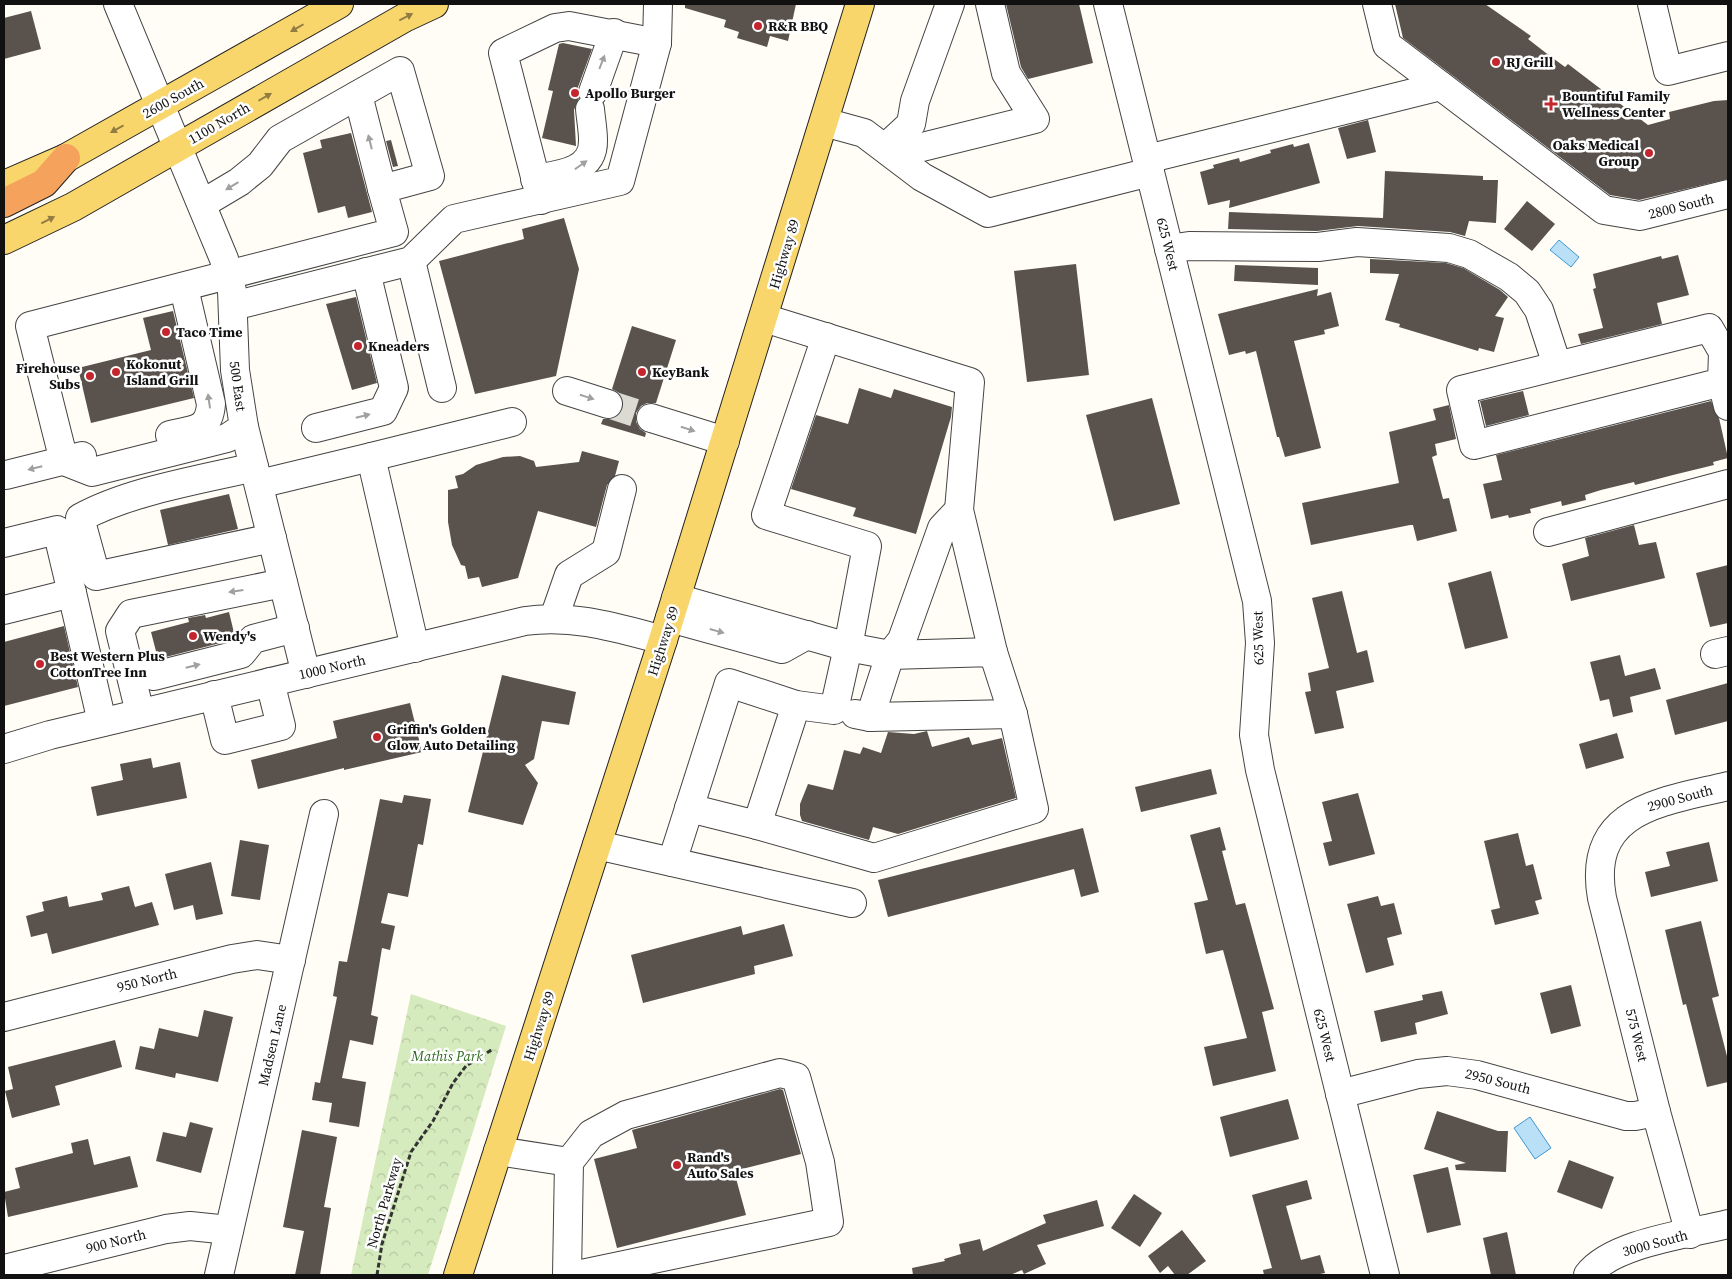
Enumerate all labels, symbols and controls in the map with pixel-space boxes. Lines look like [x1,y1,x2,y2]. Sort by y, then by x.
one-way arrow [399,13,414,21]
place label: R&R BBQ [768,16,828,36]
marker: R&R BBQ [752,20,764,32]
one-way arrow [290,24,304,32]
place label: RJ Grill [1506,52,1554,72]
one-way arrow [598,54,606,69]
marker: RJ Grill [1490,56,1502,68]
street label: 2600 South [139,73,207,123]
place label: Apollo Burger [585,83,676,103]
place label: Bountiful Family Wellness Center [1562,86,1671,122]
marker: Apollo Burger [569,87,581,99]
one-way arrow [257,93,272,101]
street label: 1100 North [184,97,254,149]
marker: Bountiful Family Wellness Center [1544,97,1558,111]
one-way arrow [111,125,124,134]
one-way arrow [366,134,374,149]
place label: Oaks Medical Group [1553,135,1639,171]
marker: Oaks Medical Group [1643,147,1655,159]
one-way arrow [574,160,588,170]
one-way arrow [225,182,240,190]
street label: 2800 South [1646,188,1716,224]
street label: 625 West [1152,215,1184,273]
one-way arrow [41,216,55,224]
street label: Highway 89 [764,217,804,291]
place label: Taco Time [176,322,242,342]
marker: Taco Time [160,326,172,338]
place label: Kneaders [368,336,430,356]
marker: Kneaders [352,340,364,352]
place label: Kokonut Island Grill [126,354,199,390]
place label: Firehouse Subs [16,358,81,394]
street label: 500 East [225,360,251,413]
place label: KeyBank [652,362,710,382]
marker: Kokonut Island Grill [110,366,122,378]
marker: KeyBank [636,366,648,378]
marker: Firehouse Subs [84,370,96,382]
one-way arrow [205,392,213,408]
one-way arrow [580,394,595,402]
one-way arrow [355,412,370,420]
one-way arrow [681,426,696,434]
one-way arrow [27,464,42,472]
one-way arrow [227,588,243,596]
street label: Highway 89 [642,604,684,678]
street label: 625 West [1248,610,1268,665]
place label: Wendy's [203,626,257,646]
one-way arrow [710,627,725,635]
marker: Wendy's [187,630,199,642]
place label: Best Western Plus CottonTree Inn [50,646,166,682]
street label: 1000 North [297,650,367,684]
marker: Best Western Plus CottonTree Inn [34,658,46,670]
one-way arrow [186,662,201,670]
place label: Griffin's Golden Glow Auto Detailing [387,719,516,755]
marker: Griffin's Golden Glow Auto Detailing [371,731,383,743]
street label: 2900 South [1645,780,1715,816]
street label: 950 North [115,963,179,997]
street label: Highway 89 [518,989,560,1063]
street label: Madsen Lane [253,1002,291,1088]
street label: 625 West [1309,1006,1341,1064]
street label: 575 West [1621,1006,1653,1064]
park label: Mathis Park [410,1046,483,1066]
street label: 2950 South [1463,1063,1533,1099]
place label: Rand's Auto Sales [687,1147,754,1183]
street label: North Parkway [361,1154,407,1251]
marker: Rand's Auto Sales [671,1159,683,1171]
street label: 900 North [84,1224,148,1258]
street label: 3000 South [1620,1225,1690,1261]

